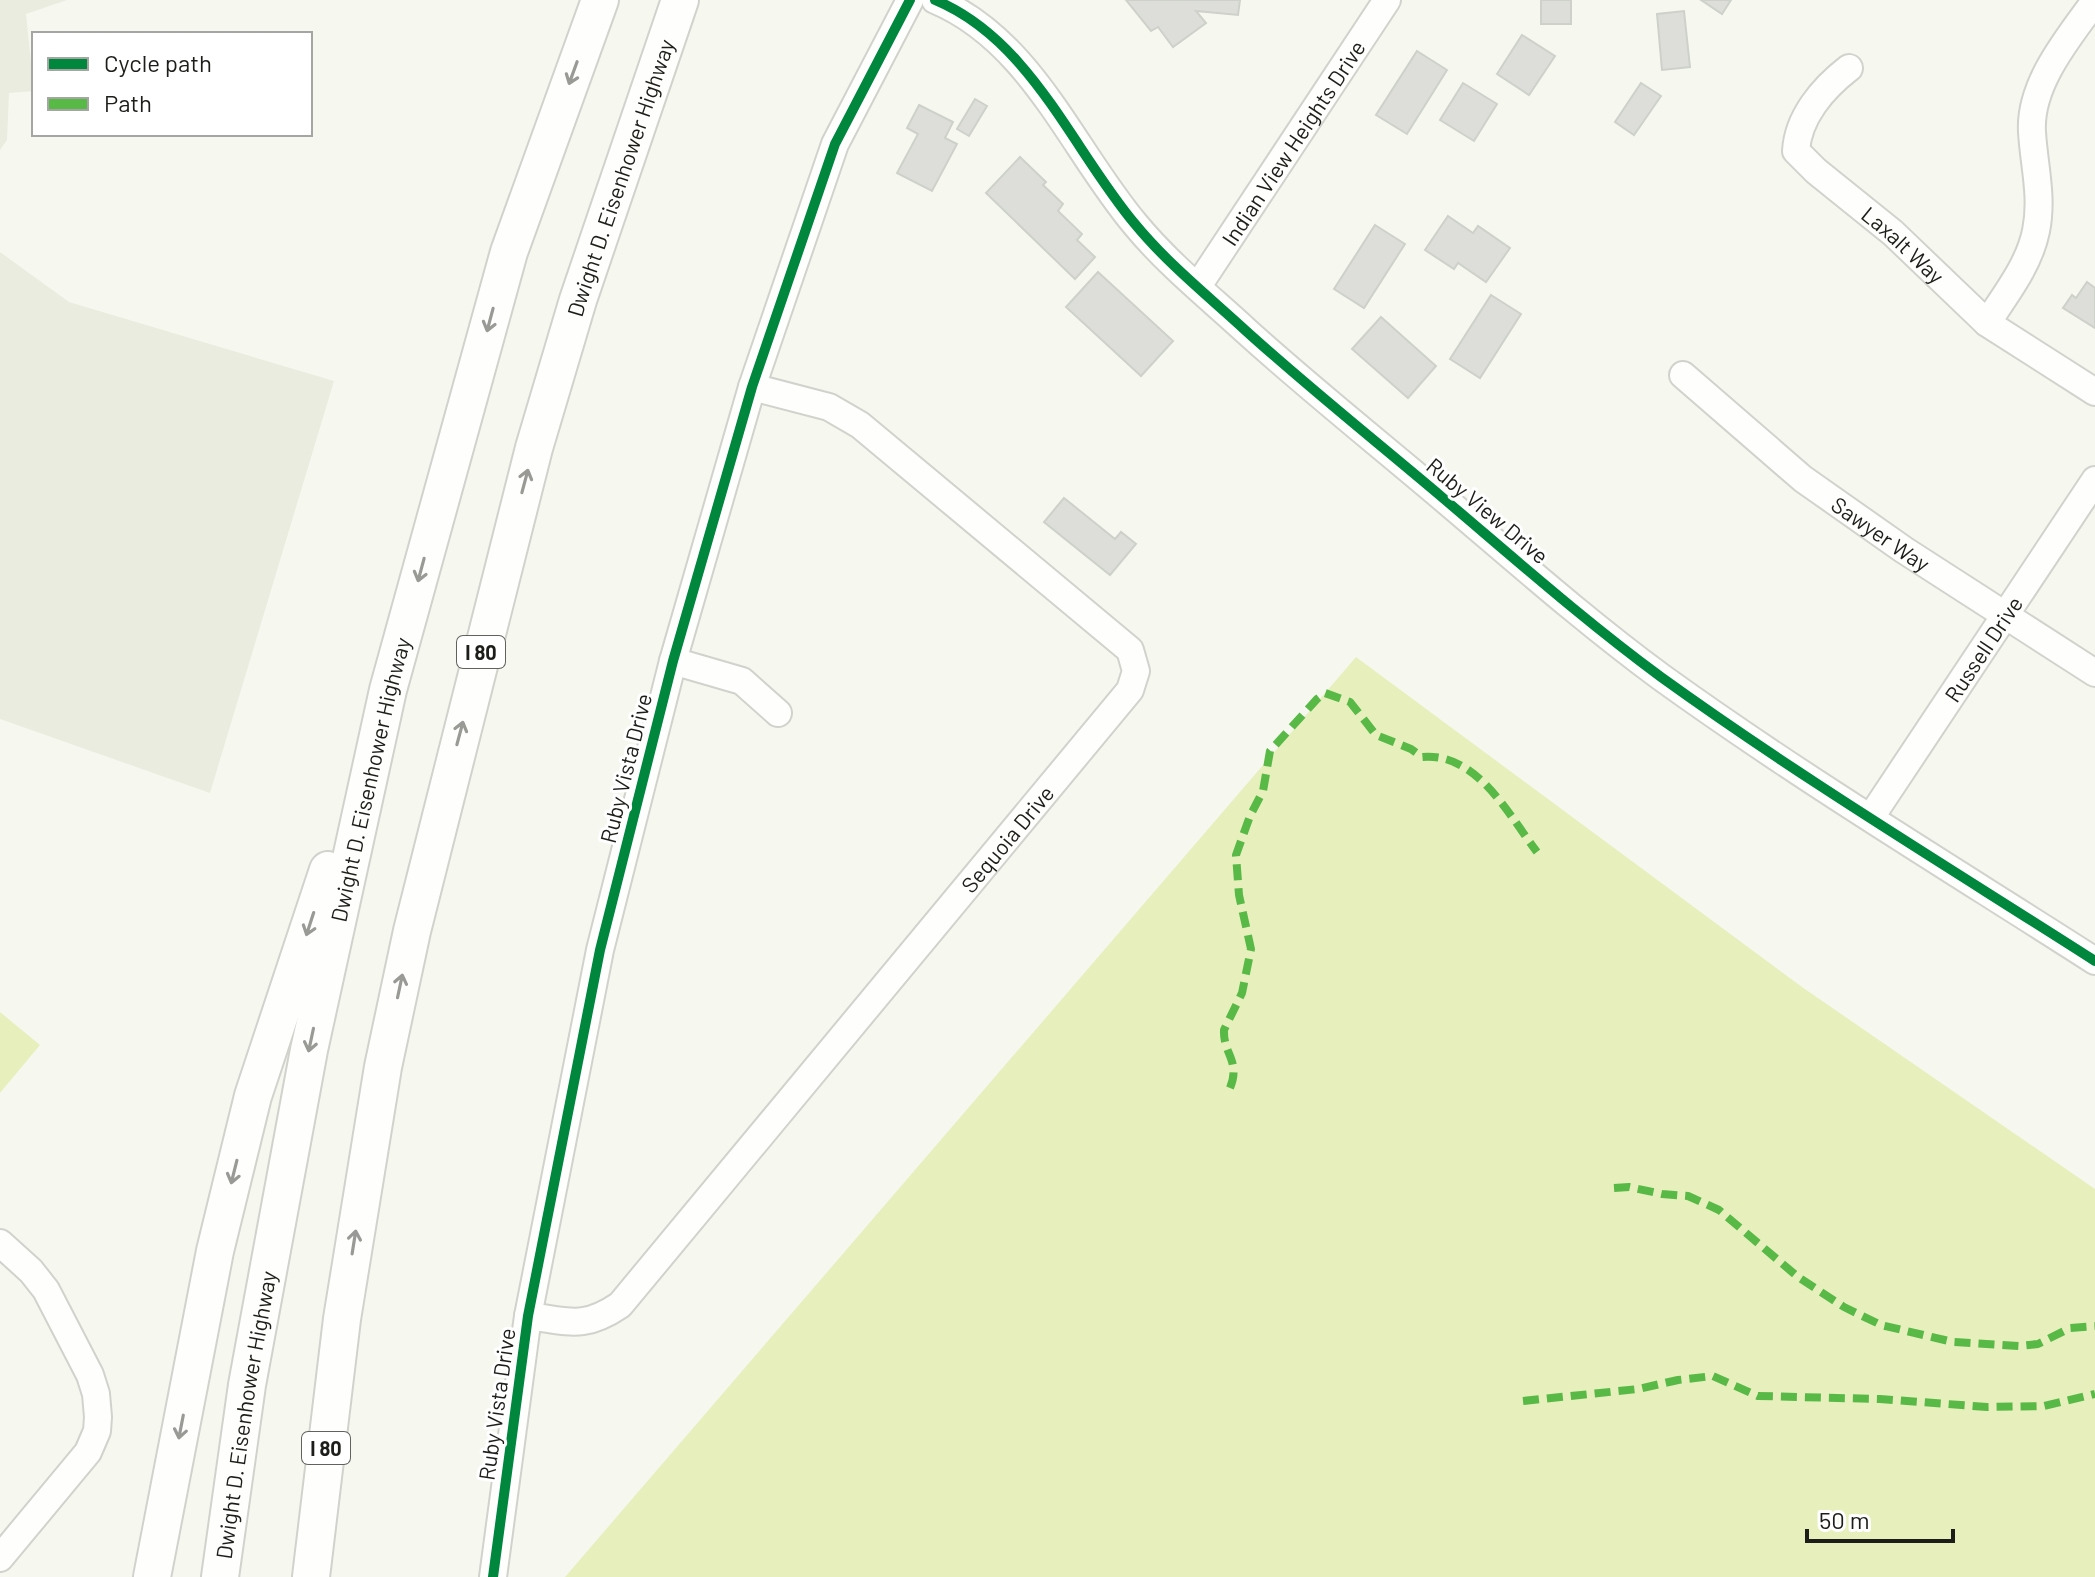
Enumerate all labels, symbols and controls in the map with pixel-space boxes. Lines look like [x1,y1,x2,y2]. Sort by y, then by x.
legend [32,32,312,136]
street label: Indian View Heights Drive [1216,35,1370,250]
street label: Dwight D. Eisenhower Highway [561,36,679,319]
text: Cycle path [104,48,212,77]
one-way arrow [565,61,580,86]
text: Path [104,88,152,117]
street label: Laxalt Way [1857,200,1950,289]
one-way arrow [482,306,497,332]
street label: Ruby View Drive [1422,452,1554,568]
one-way arrow [519,469,534,495]
street label: Sawyer Way [1827,491,1935,576]
one-way arrow [413,557,428,583]
street label: Russell Drive [1938,591,2027,707]
street label: Dwight D. Eisenhower Highway [325,634,415,924]
road number: I 80 [457,636,505,668]
street label: Ruby Vista Drive [594,690,656,846]
one-way arrow [454,720,469,746]
street label: Sequoia Drive [955,780,1059,897]
one-way arrow [302,911,317,936]
one-way arrow [393,973,408,999]
one-way arrow [303,1027,318,1053]
one-way arrow [226,1159,241,1185]
one-way arrow [348,1229,363,1255]
street label: Dwight D. Eisenhower Highway [210,1269,281,1561]
street label: Ruby Vista Drive [472,1326,520,1482]
one-way arrow [173,1414,188,1439]
road number: I 80 [302,1432,350,1464]
scale bar [1807,1493,1953,1543]
text: 50 m [1819,1505,1870,1534]

